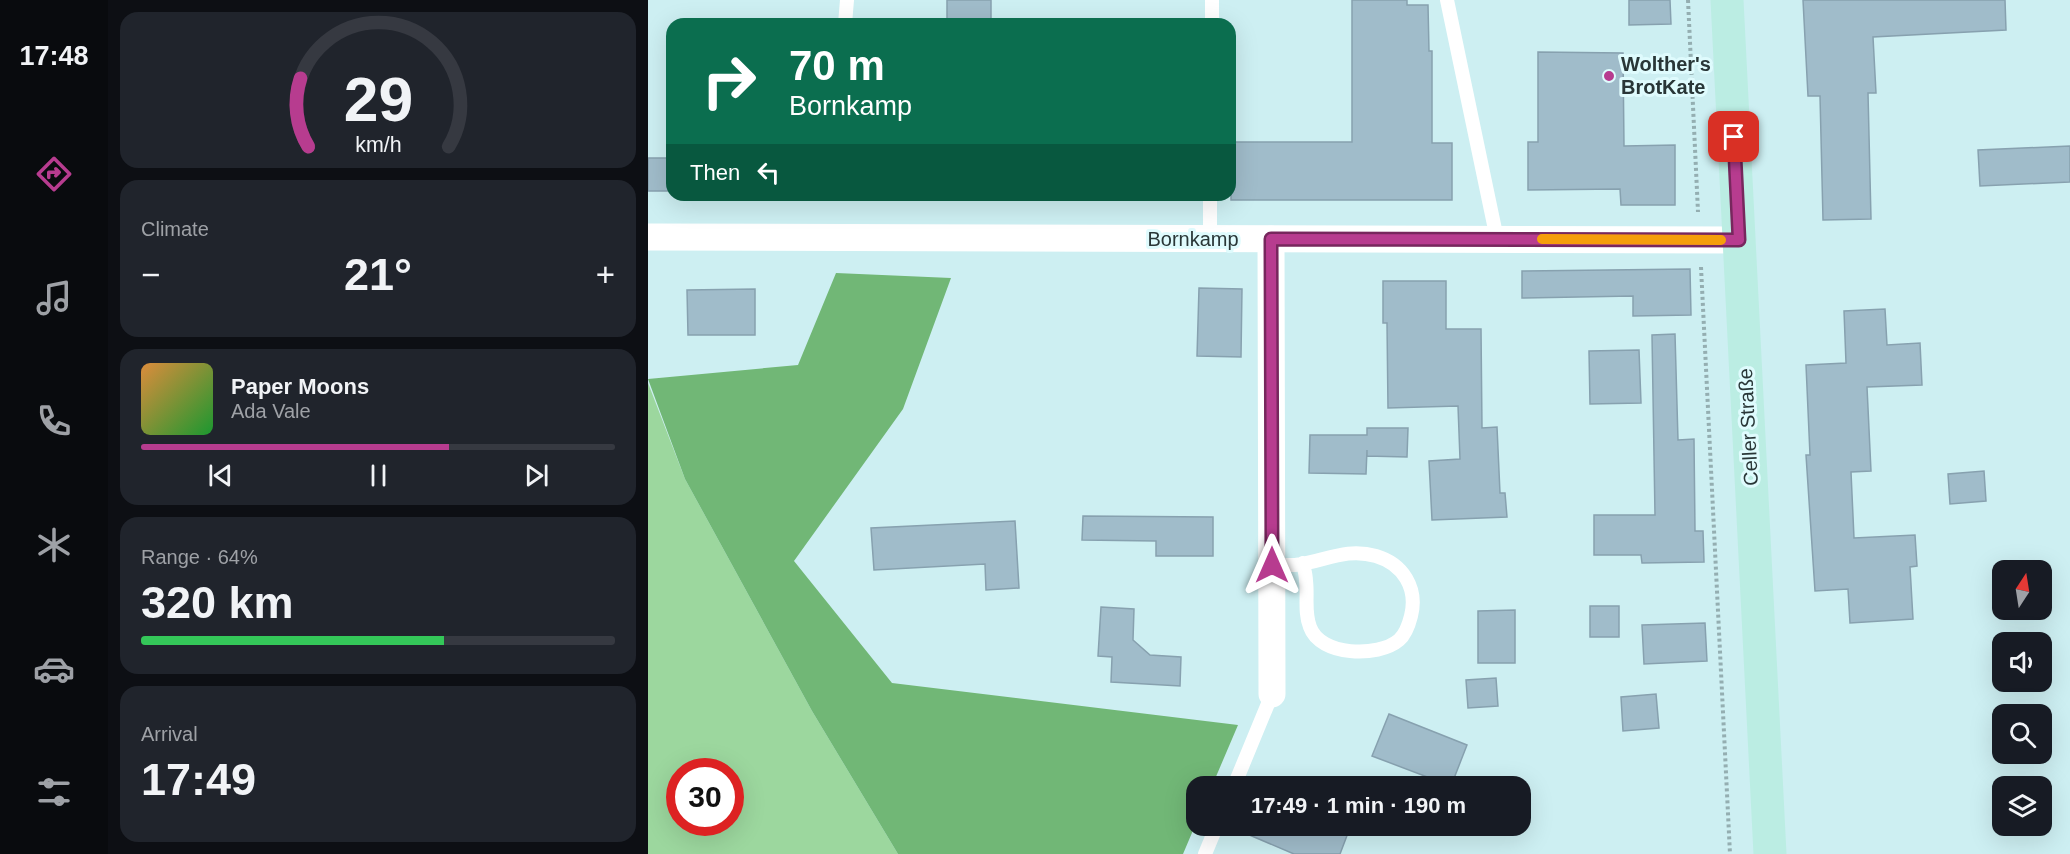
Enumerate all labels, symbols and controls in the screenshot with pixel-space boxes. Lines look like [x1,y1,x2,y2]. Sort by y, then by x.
text: 17:48 [19,41,89,71]
icon: right [690,42,768,120]
text: 70 m [789,42,885,89]
place label: Wolther's BrotKate [1621,53,1711,98]
text: 29 [343,65,413,134]
marker: Wolther's BrotKate [1602,69,1616,83]
text: Bornkamp [789,91,912,121]
pin [1708,111,1759,162]
icon: arrive [1717,120,1750,153]
text: km/h [355,134,401,158]
icon: directions [33,153,75,195]
icon: left [752,156,785,189]
text: Then [690,160,740,185]
text: Climate [141,218,209,240]
street label: Bornkamp [1147,228,1239,250]
text: 21° [344,249,412,300]
text: − [141,256,160,293]
text: + [596,256,615,293]
icon: music [33,277,75,319]
street label: Celler Straße [1734,368,1762,486]
text: Paper Moons [231,374,369,399]
icon: phone [33,400,75,442]
text: Ada Vale [231,400,311,422]
icon: previous [204,459,237,492]
icon: pause [362,459,395,492]
icon: next [520,459,553,492]
icon: climate [33,524,75,566]
position arrow [1240,533,1304,597]
text: Range · 64% [141,546,258,568]
north arrow [1992,560,2052,620]
map controls [1992,560,2052,836]
text: 320 km [141,577,294,628]
button: sound [1992,632,2052,692]
icon: car [33,648,75,690]
button: search [1992,704,2052,764]
text: Arrival [141,723,198,745]
text: 17:49 [141,754,256,805]
speed limit sign: 30 [666,758,744,836]
icon: filters [33,771,75,813]
button: layers [1992,776,2052,836]
text: 17:49 · 1 min · 190 m [1251,793,1466,818]

